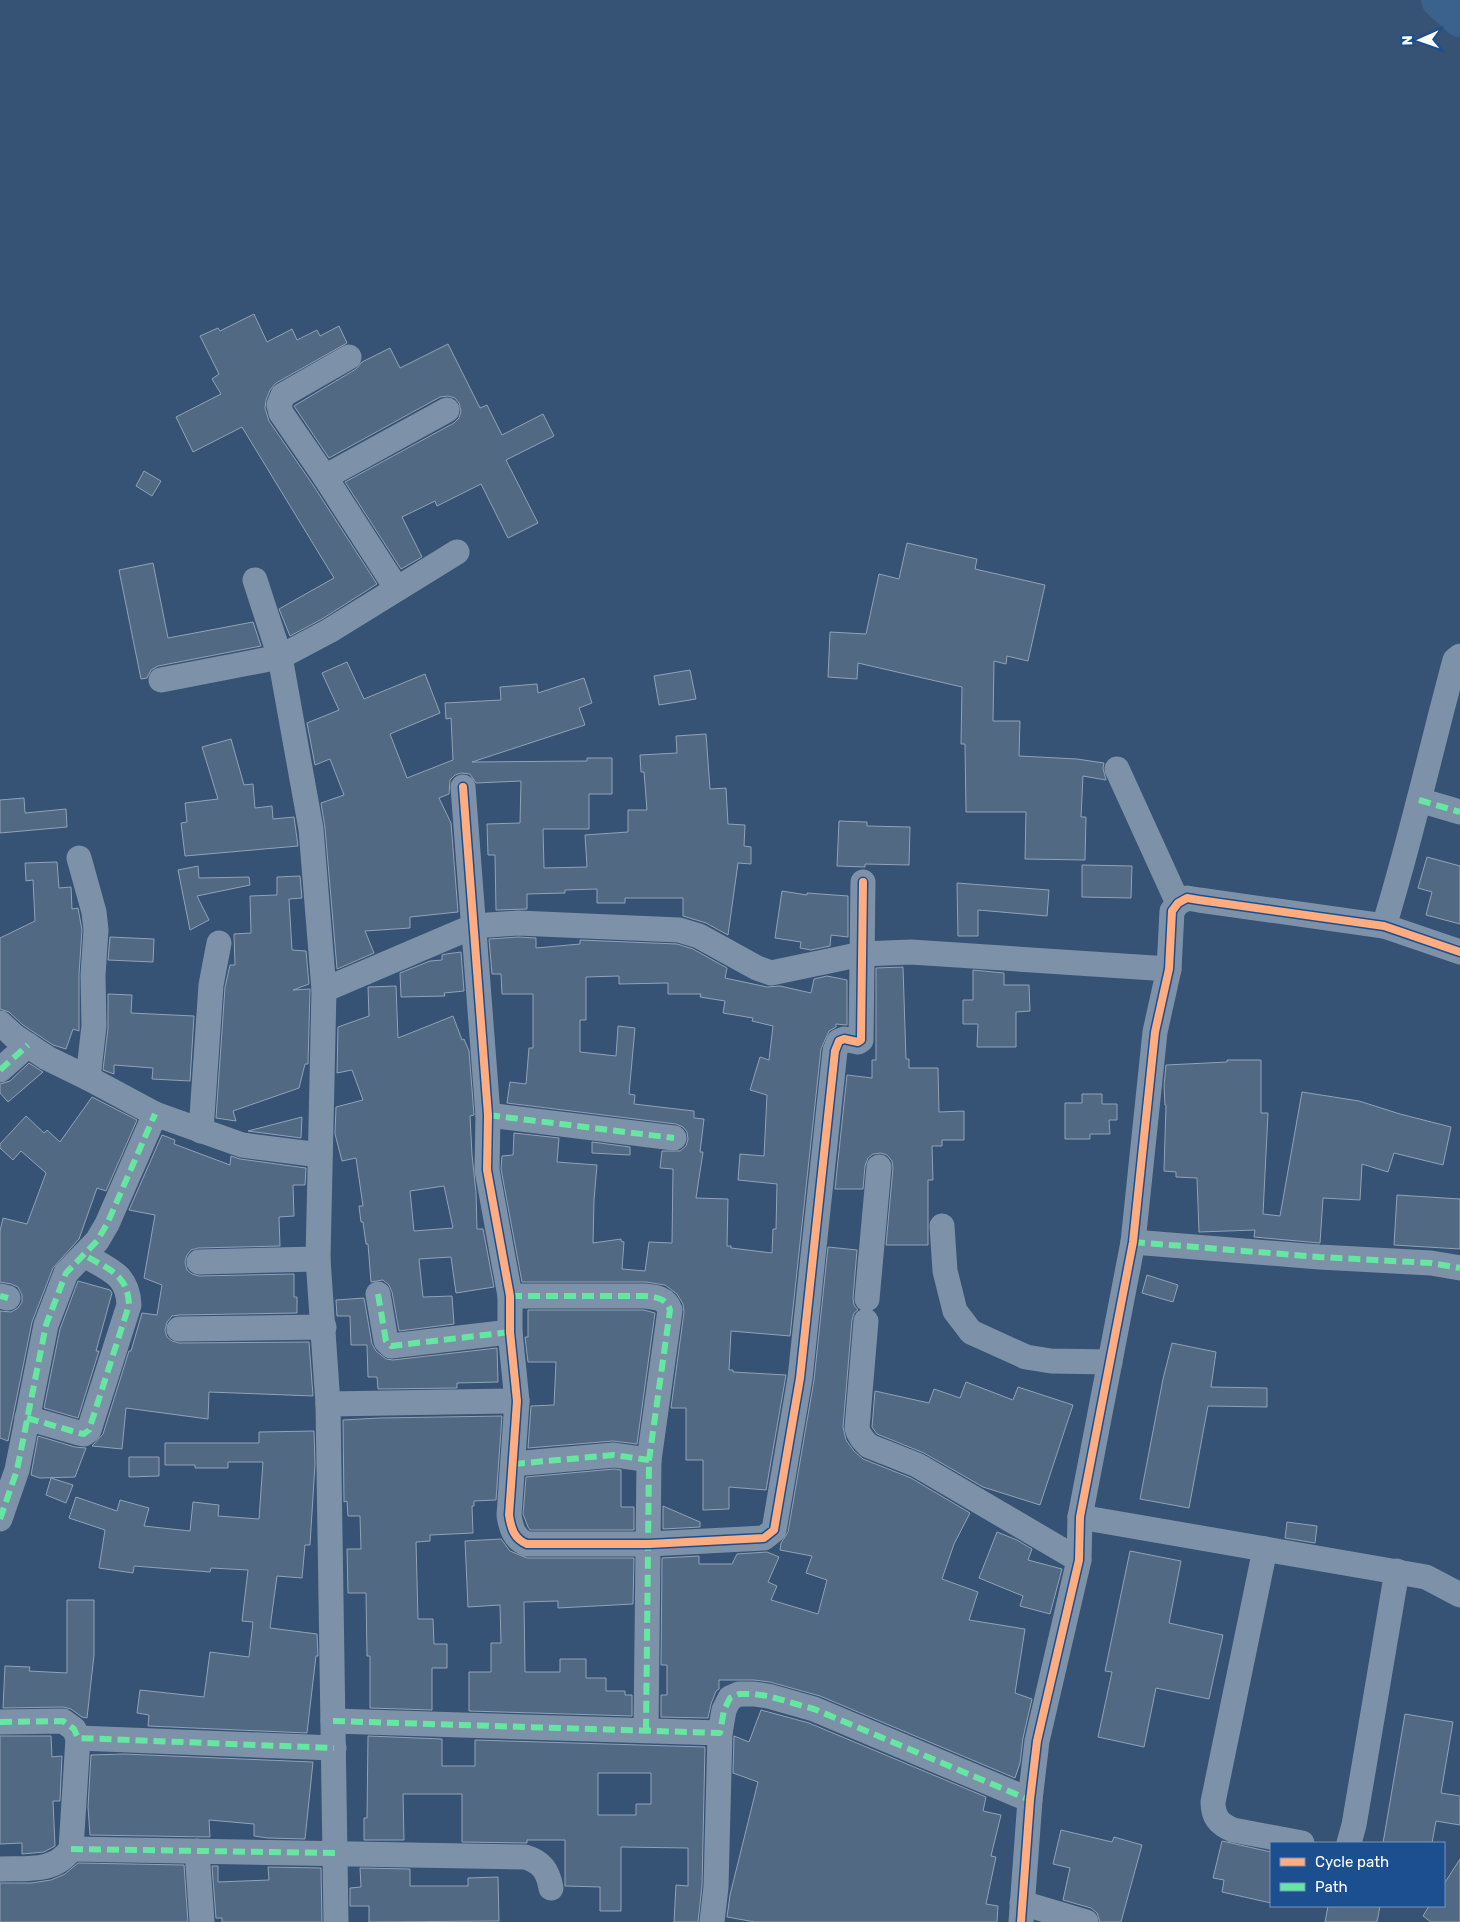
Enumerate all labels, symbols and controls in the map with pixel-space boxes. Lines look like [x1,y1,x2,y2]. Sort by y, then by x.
north arrow [1395,15,1445,65]
text: N [1399,35,1416,46]
legend [1270,1842,1445,1907]
text: Cycle path [1315,1853,1389,1871]
text: Path [1315,1878,1348,1896]

